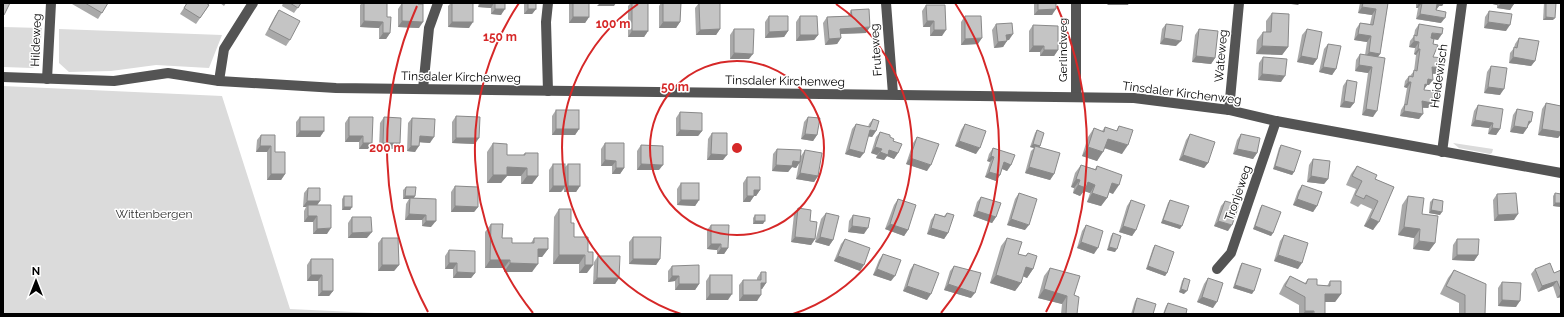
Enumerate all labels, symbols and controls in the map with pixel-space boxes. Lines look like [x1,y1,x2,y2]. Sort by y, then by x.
street label: Hildeweg [28,13,44,67]
text: 100 m [596,17,630,31]
street label: Gerlindweg [1056,18,1070,82]
street label: Fruteweg [867,23,885,77]
street label: Wateweg [1212,29,1230,83]
text: 150 m [483,30,517,44]
street label: Heidewisch [1428,43,1450,109]
street label: Tinsdaler Kirchenweg [401,69,521,85]
street label: Tinsdaler Kirchenweg [725,73,845,89]
street label: Tinsdaler Kirchenweg [1122,79,1242,107]
text: 50 m [661,80,689,94]
text: 200 m [369,141,405,155]
centre of rings [730,141,744,155]
street label: Tronjeweg [1222,163,1254,223]
park label: Wittenbergen [115,207,193,221]
north arrow [16,261,56,301]
text: N [32,265,40,278]

